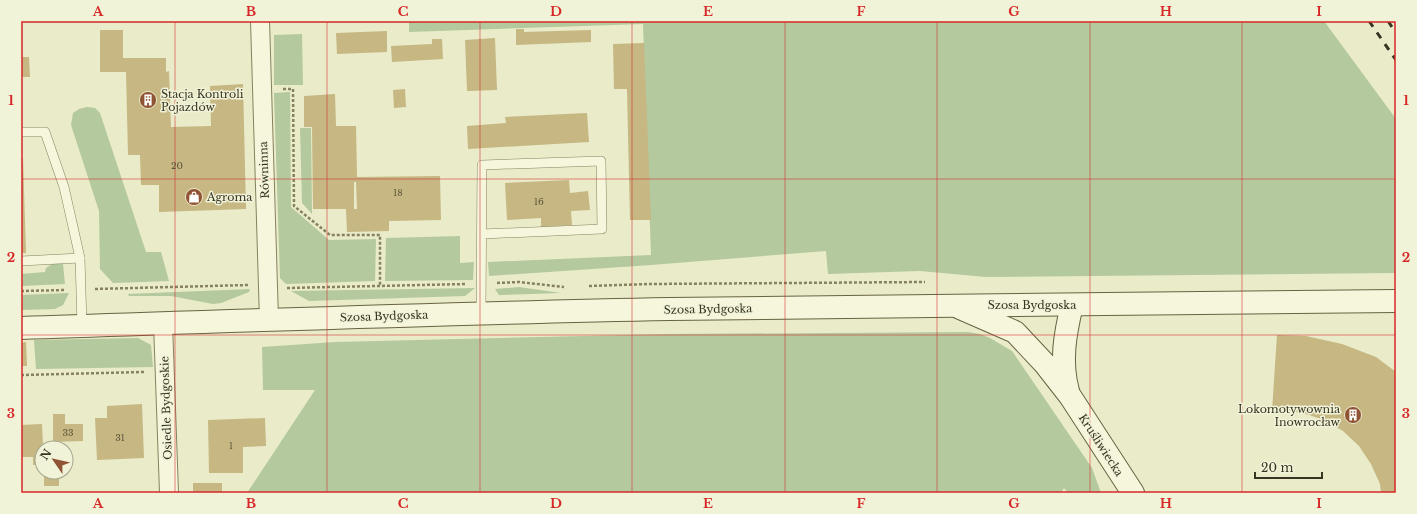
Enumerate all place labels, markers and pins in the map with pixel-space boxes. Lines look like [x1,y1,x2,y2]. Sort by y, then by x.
place label: Stacja Kontroli Pojazdów [161,87,244,114]
building icon: Stacja Kontroli Pojazdów [138,90,158,110]
shop icon: Agroma [184,187,204,207]
place label: Agroma [206,190,253,204]
place label: Lokomotywownia Inowrocław [1238,402,1341,429]
building icon: Lokomotywownia Inowrocław [1343,405,1363,425]

